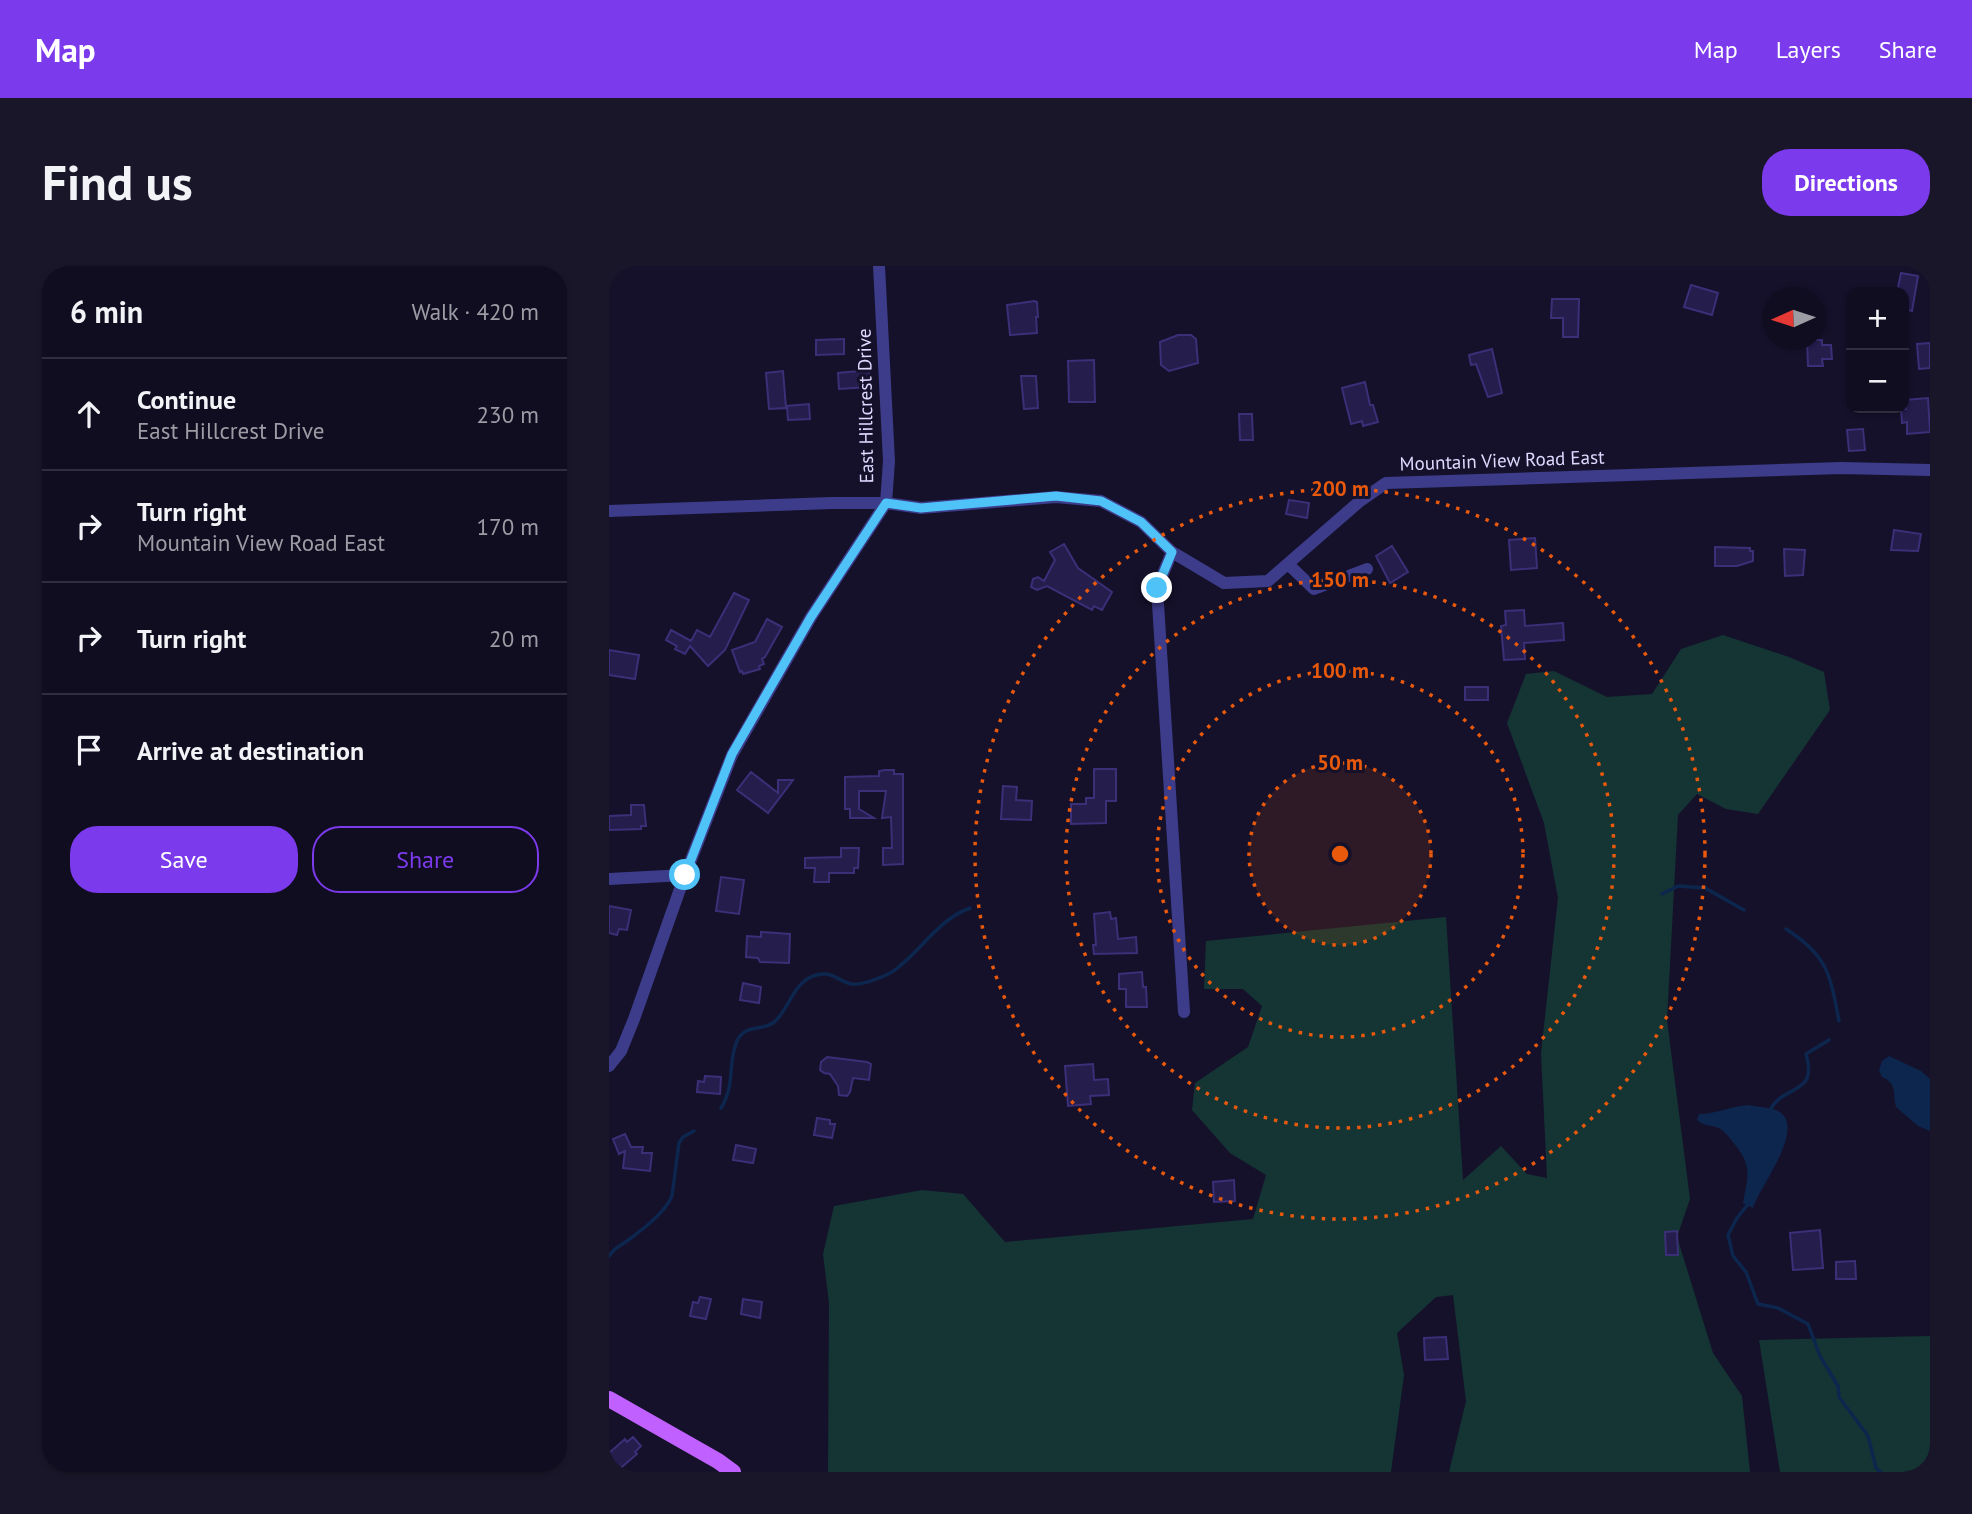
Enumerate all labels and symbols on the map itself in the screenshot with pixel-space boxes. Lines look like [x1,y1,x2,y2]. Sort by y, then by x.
north arrow [1762,287,1825,350]
street label: East Hillcrest Drive [852,328,878,484]
street label: Mountain View Road East [1399,444,1605,476]
text: 200 m [1311,475,1369,502]
text: 150 m [1311,566,1369,593]
route end [1141,572,1172,603]
text: 100 m [1311,657,1369,684]
text: 50 m [1317,749,1363,776]
centre of rings [1328,842,1352,866]
route start [669,859,700,890]

